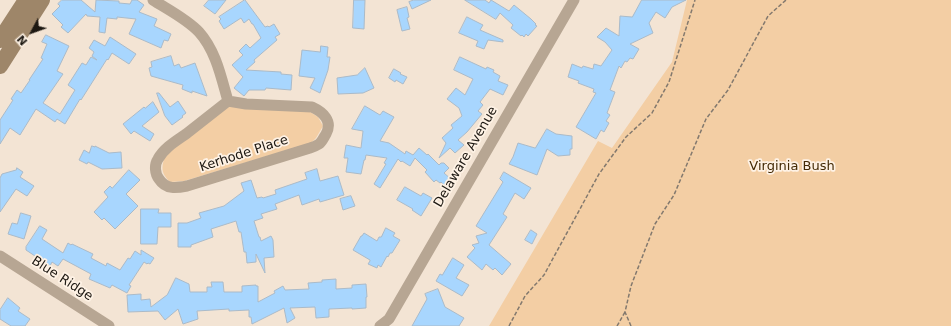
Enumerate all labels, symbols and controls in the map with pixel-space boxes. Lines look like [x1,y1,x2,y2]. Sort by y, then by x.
north arrow [12,12,52,52]
text: N [15,32,30,48]
street label: Delaware Avenue [431,104,501,210]
street label: Kerhode Place [198,132,290,176]
park label: Virginia Bush [749,159,835,175]
street label: Blue Ridge [28,253,96,305]

